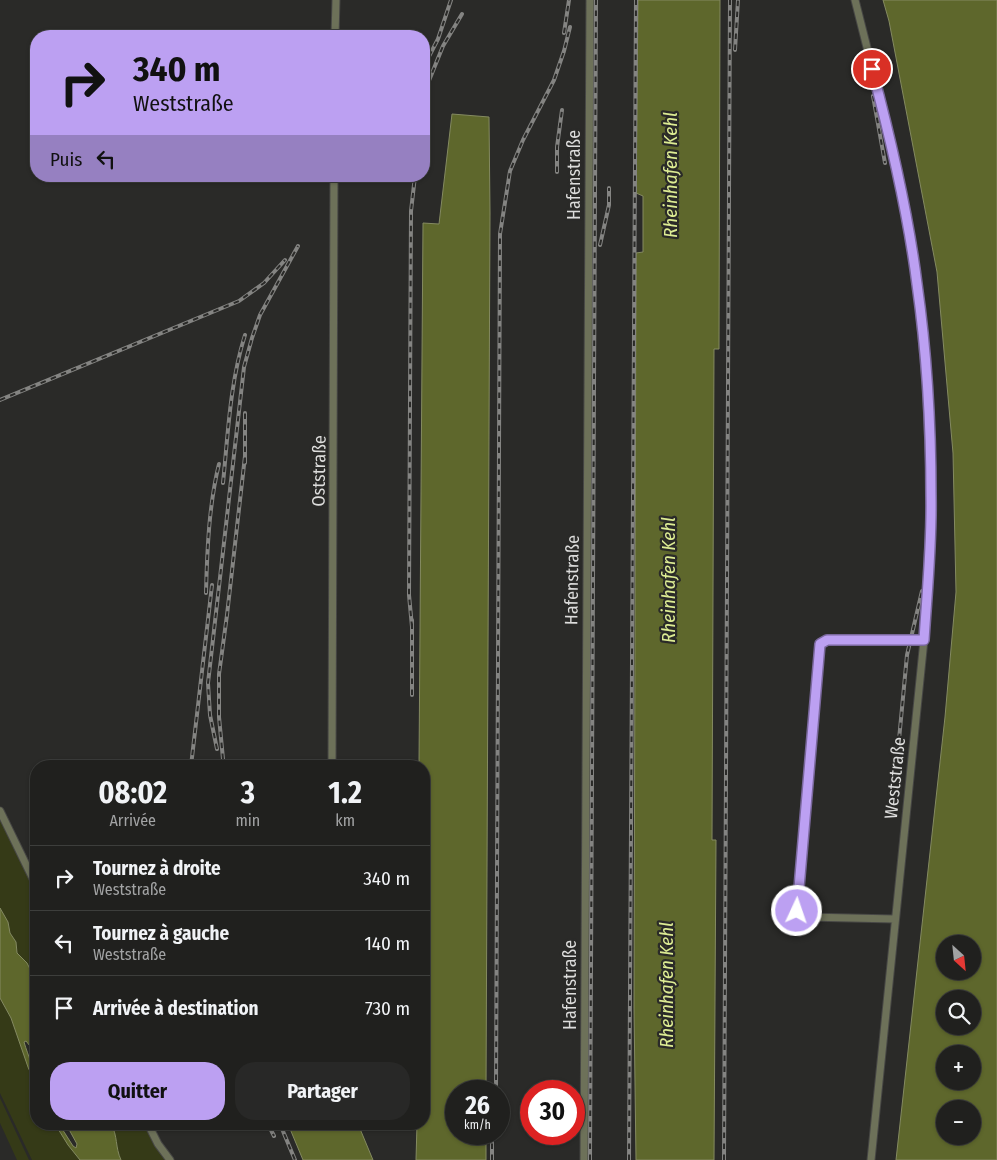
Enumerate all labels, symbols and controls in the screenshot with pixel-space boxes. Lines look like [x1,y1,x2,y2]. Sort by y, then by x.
text: 340 m [133,48,221,90]
pin [851,48,893,90]
icon: right [50,50,115,115]
icon: arrive [858,55,886,83]
text: Weststraße [133,90,234,117]
water label: Rheinhafen Kehl [659,112,682,238]
street label: Hafenstraße [563,130,585,220]
icon: left [92,145,120,173]
text: Puis [50,148,82,171]
street label: Oststraße [307,435,331,507]
water label: Rheinhafen Kehl [657,517,680,643]
street label: Hafenstraße [560,535,584,625]
street label: Weststraße [880,736,910,820]
text: 08:02 [98,775,167,811]
text: 3 [241,775,255,811]
text: 1.2 [328,775,362,811]
text: Arrivée [109,811,156,830]
text: min [235,811,260,830]
text: km [335,811,355,830]
text: Tournez à droite [93,857,221,880]
icon: right [50,864,78,892]
text: 340 m [363,867,410,890]
text: Weststraße [93,880,166,899]
position arrow [770,884,822,936]
text: Tournez à gauche [93,922,229,945]
water label: Rheinhafen Kehl [655,922,678,1048]
icon: left [50,929,78,957]
text: 140 m [364,932,410,955]
north arrow [936,935,981,980]
map controls [936,935,981,1145]
street label: Hafenstraße [559,940,581,1030]
text: Weststraße [93,945,166,964]
button: search [936,990,981,1035]
icon: arrive [50,994,78,1022]
text: Arrivée à destination [93,997,259,1020]
text: 730 m [365,997,410,1020]
button: + [936,1045,981,1090]
button: Quitter [50,1062,225,1120]
button: Partager [235,1062,410,1120]
speed limit sign: 30 [520,1080,585,1145]
text: 26 [465,1091,490,1121]
button: − [936,1100,981,1145]
text: km/h [464,1118,491,1132]

